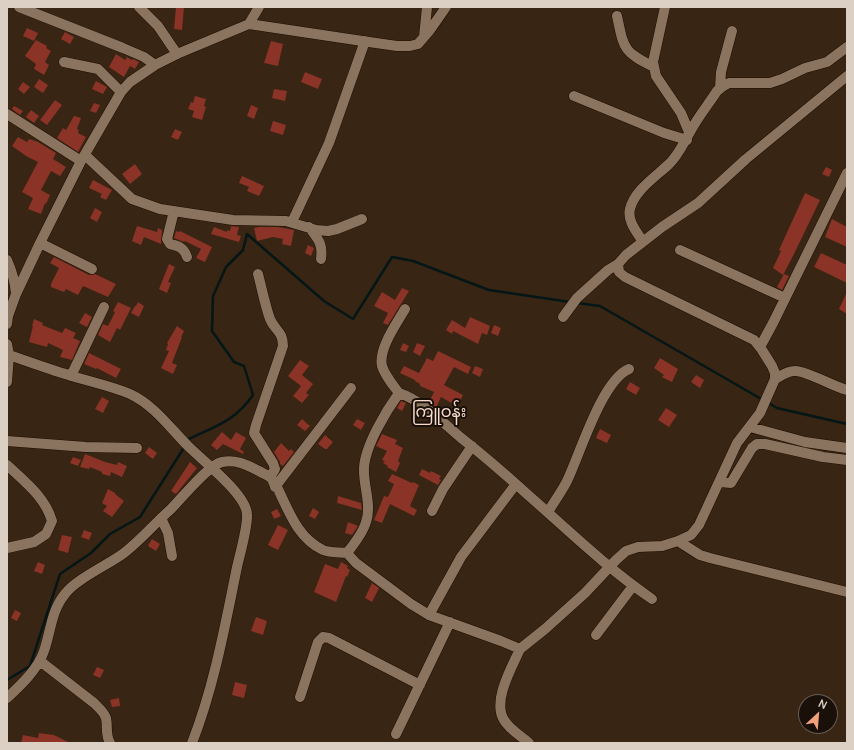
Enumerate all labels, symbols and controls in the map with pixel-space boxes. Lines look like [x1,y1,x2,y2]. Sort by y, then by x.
district label: ကြူဝန်း [412,403,466,423]
north arrow [798,694,838,734]
text: N [816,695,830,712]

